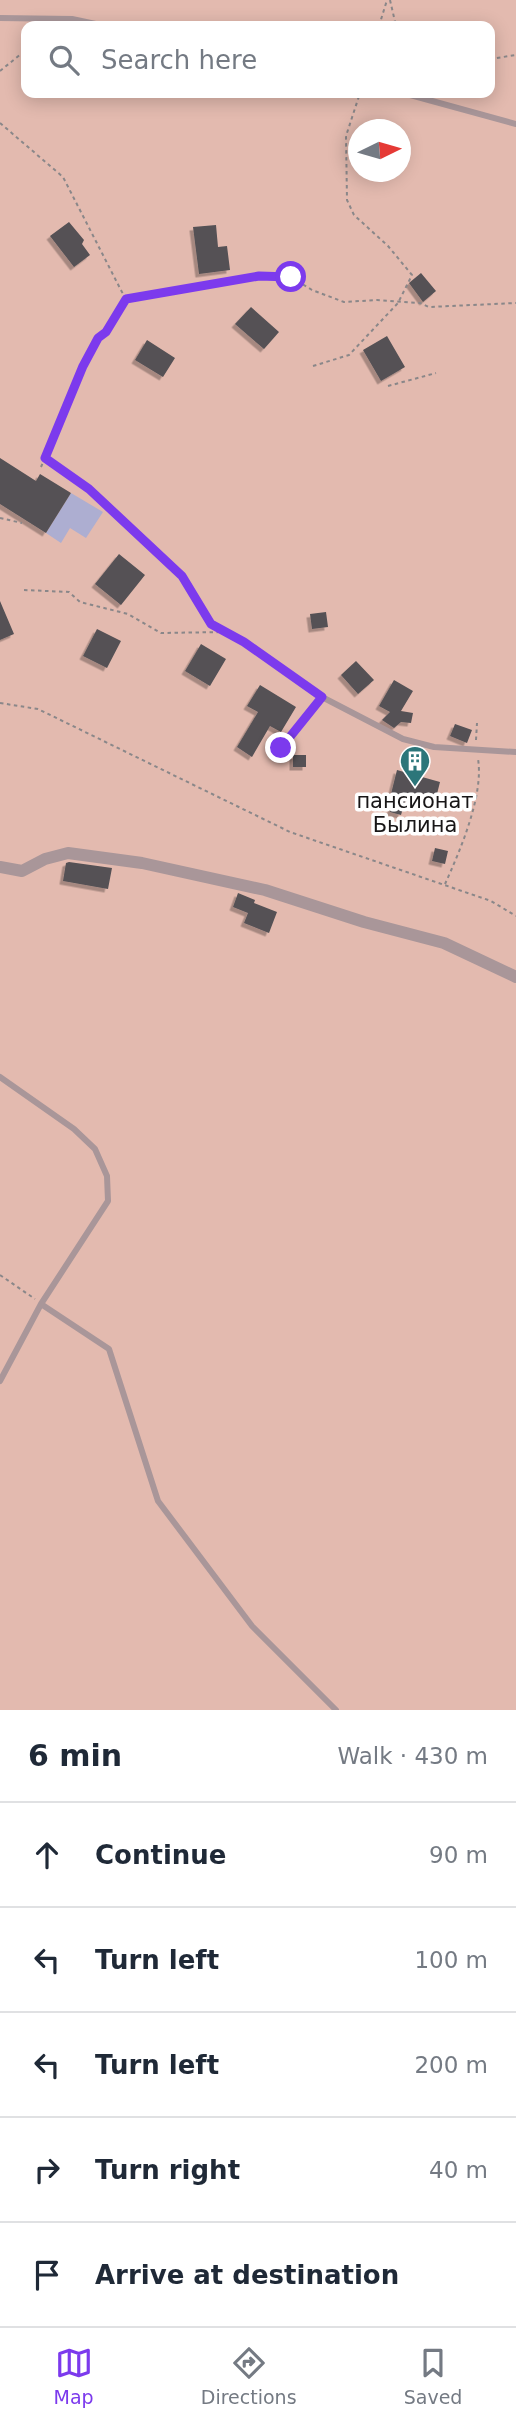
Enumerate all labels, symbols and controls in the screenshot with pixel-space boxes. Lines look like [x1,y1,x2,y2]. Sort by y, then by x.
search box [21,21,495,98]
icon: search [45,41,83,79]
text: Search here [101,45,257,75]
north arrow [348,119,411,182]
route start [275,261,306,292]
route end [265,732,296,763]
building icon: пансионат Былина [398,744,432,788]
place label: пансионат Былина [356,789,474,837]
text: 6 min [28,1738,122,1773]
text: Walk · 430 m [337,1743,488,1769]
icon: ahead [28,1836,66,1874]
text: Continue [95,1840,226,1870]
text: 90 m [429,1842,488,1868]
icon: left [28,1941,66,1979]
text: Turn left [95,1945,219,1975]
text: 100 m [414,1947,488,1973]
icon: left [28,2046,66,2084]
text: Turn left [95,2050,219,2080]
text: 200 m [414,2052,488,2078]
icon: right [28,2151,66,2189]
text: Turn right [95,2155,240,2185]
text: 40 m [429,2157,488,2183]
icon: arrive [28,2256,66,2294]
text: Arrive at destination [95,2260,399,2290]
tab: Map [54,2344,94,2408]
tab: Directions [201,2344,297,2408]
tab: Saved [404,2344,462,2408]

